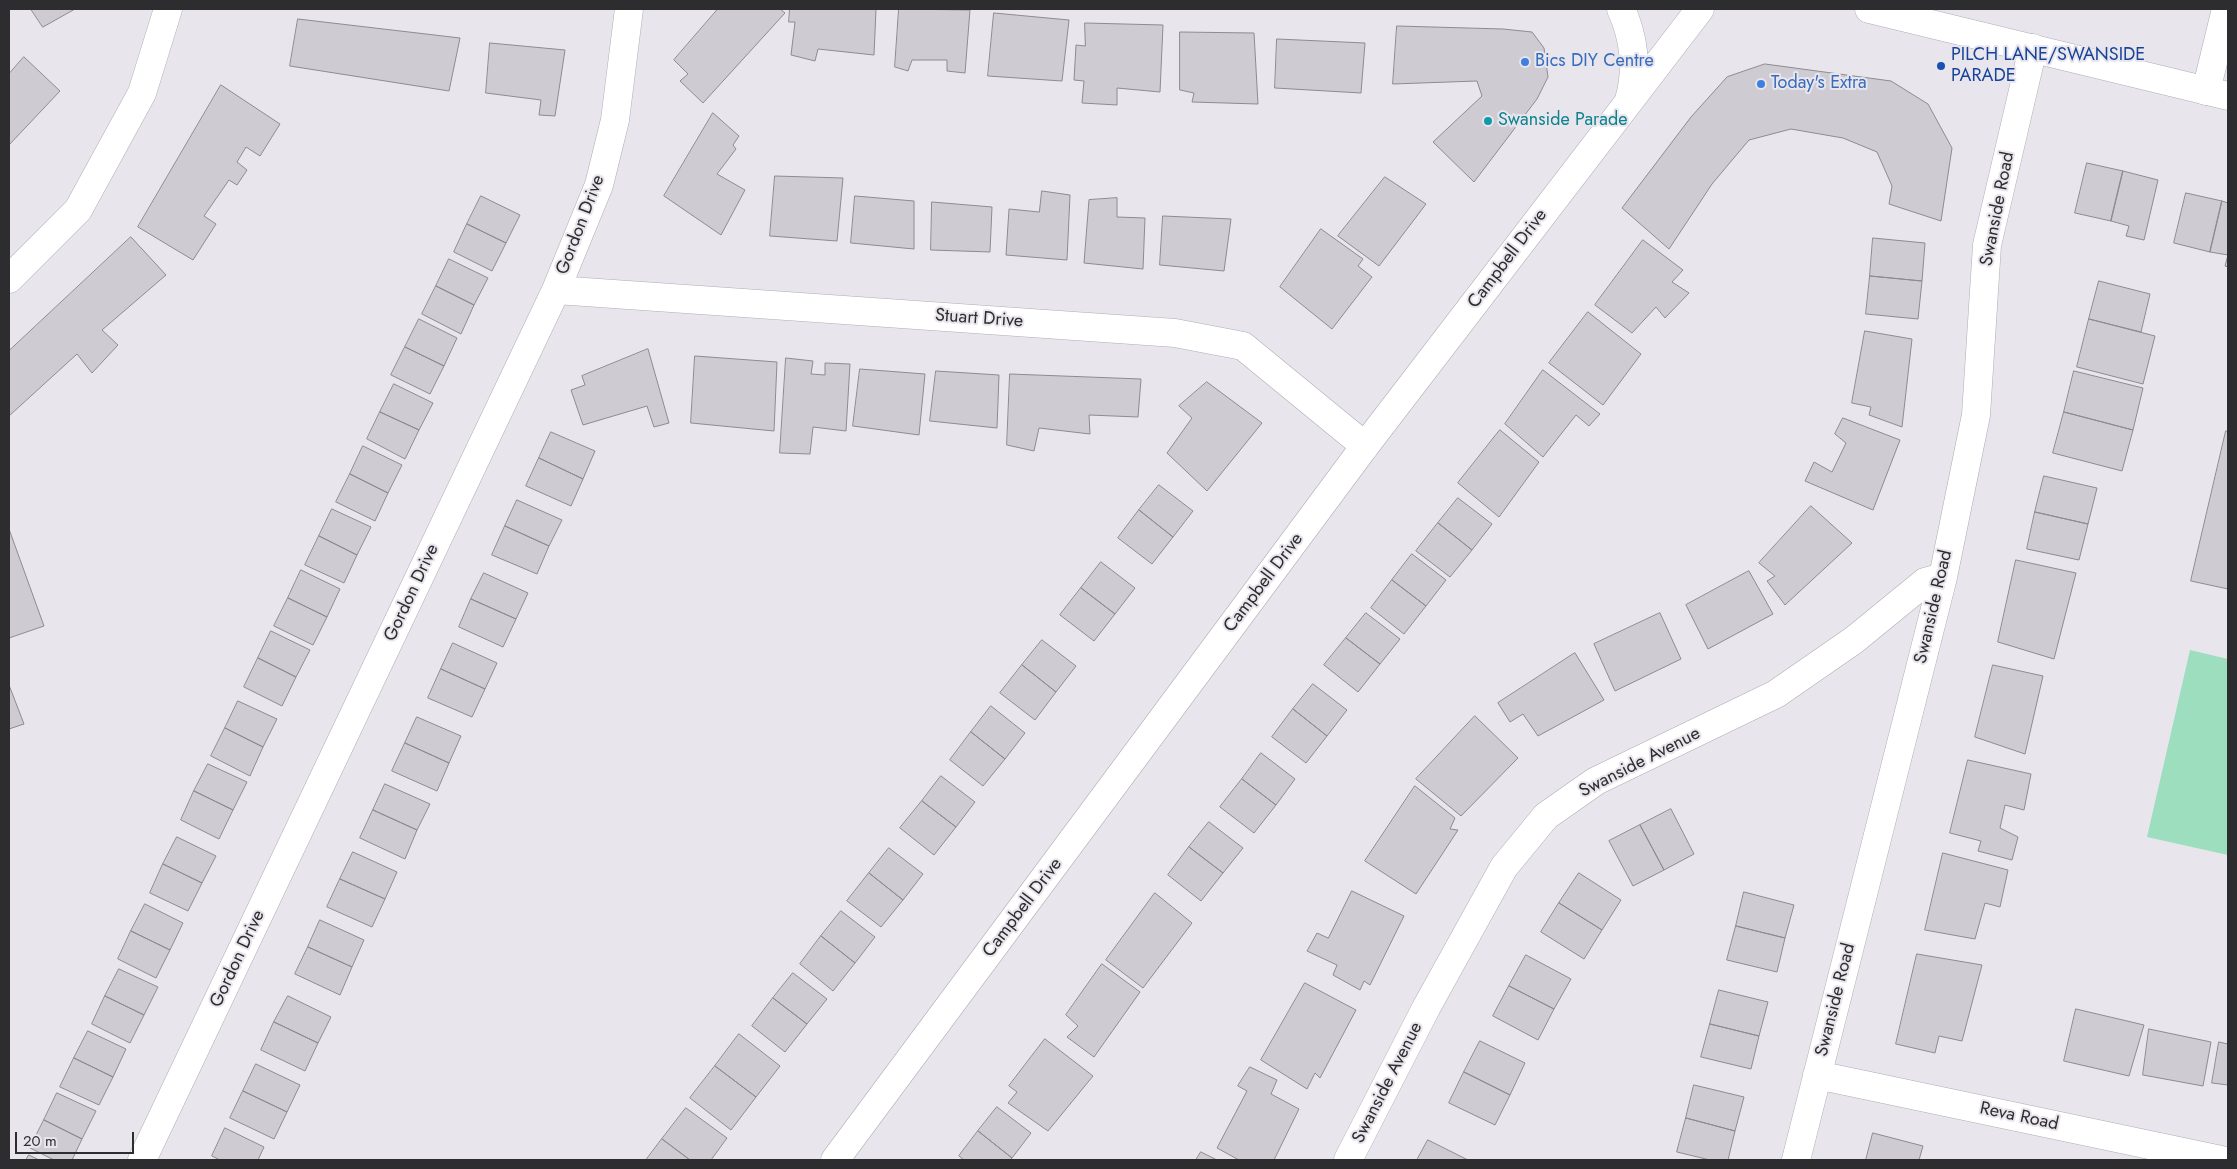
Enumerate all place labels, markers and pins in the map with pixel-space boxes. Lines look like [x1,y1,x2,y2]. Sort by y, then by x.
place label: PILCH LANE/SWANSIDE PARADE [1951,45,2145,88]
place label: Bics DIY Centre [1535,51,1654,73]
marker: Bics DIY Centre [1519,56,1531,68]
marker: PILCH LANE/SWANSIDE PARADE [1935,60,1947,72]
place label: Today's Extra [1771,73,1867,95]
marker: Today's Extra [1755,78,1767,90]
place label: Swanside Parade [1498,110,1627,132]
marker: Swanside Parade [1482,115,1494,127]

